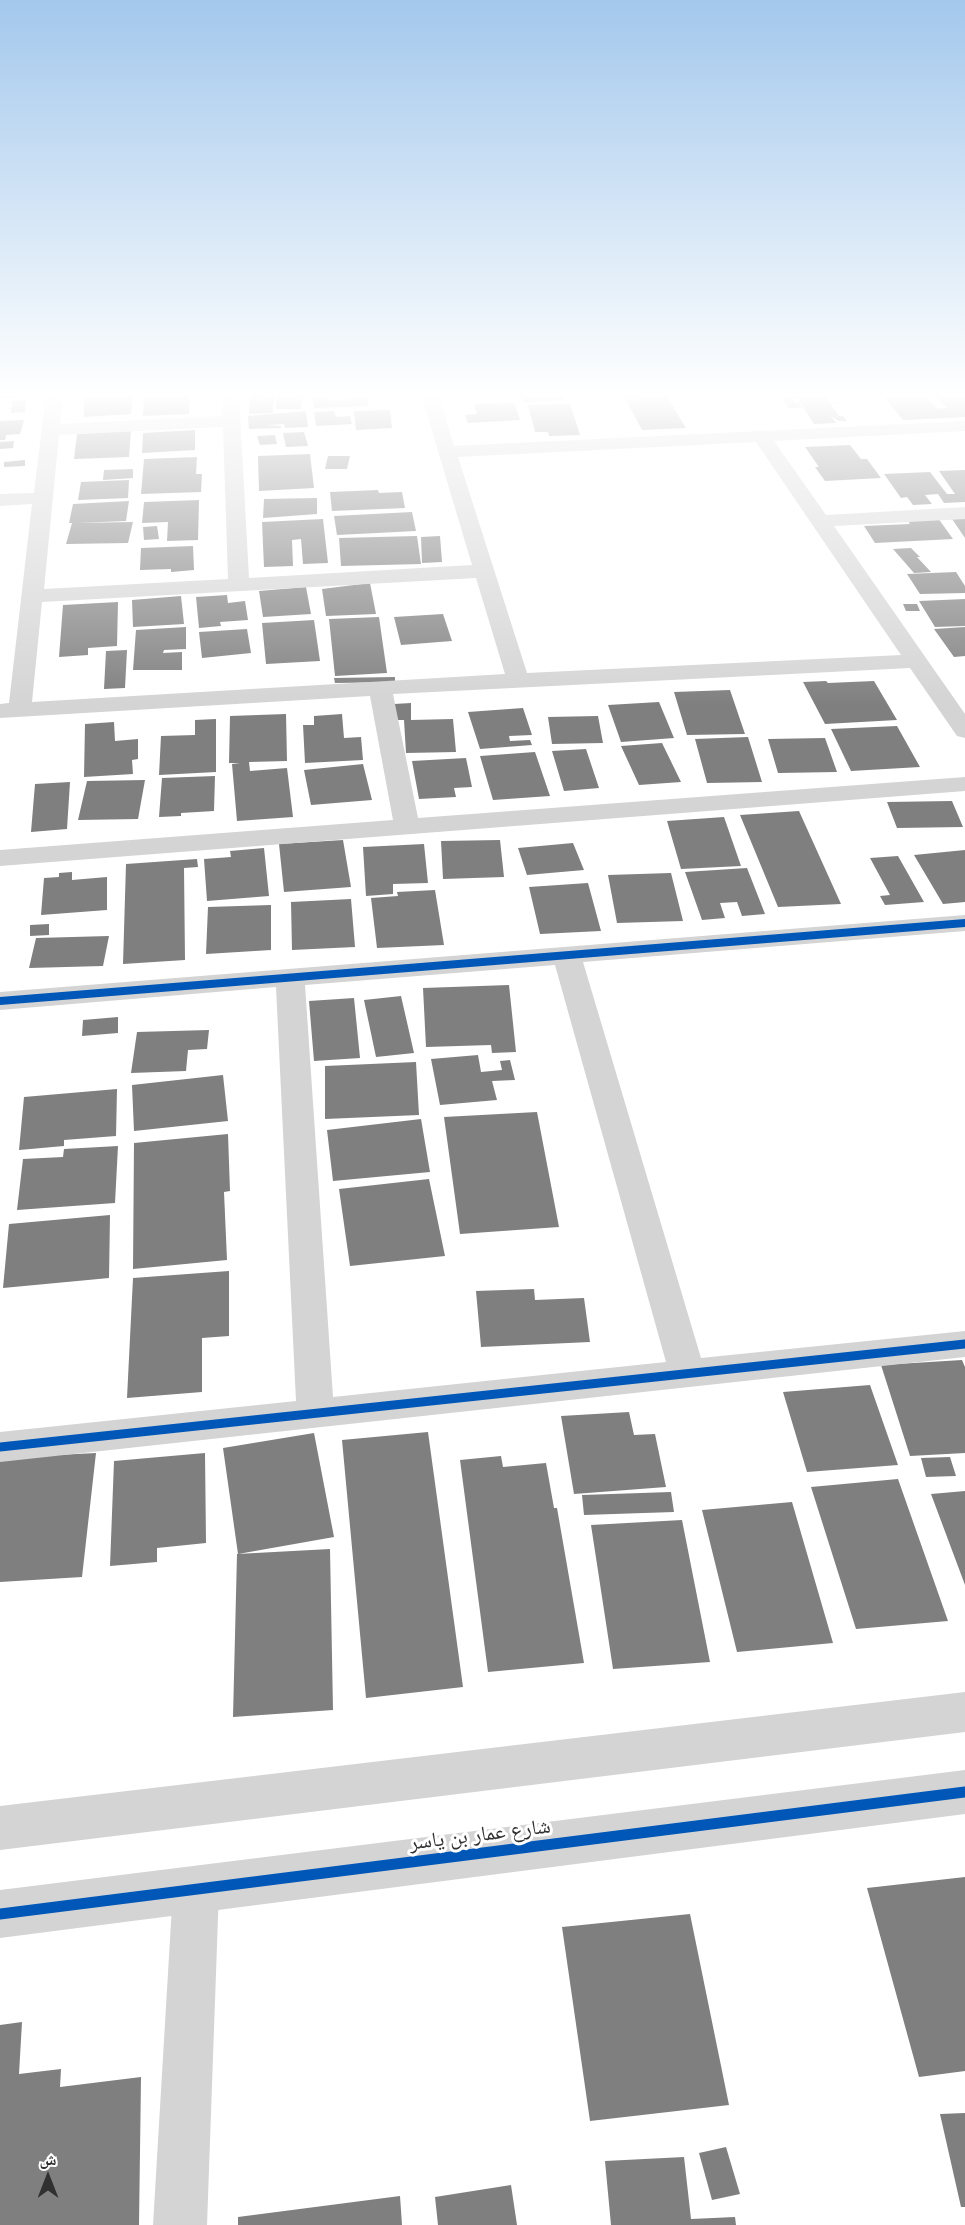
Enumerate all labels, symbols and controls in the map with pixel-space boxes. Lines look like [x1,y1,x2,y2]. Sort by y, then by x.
street label: شارع عمار بن ياسر [408,1814,552,1856]
north arrow [18,2147,78,2207]
text: ش [40,2148,56,2170]

